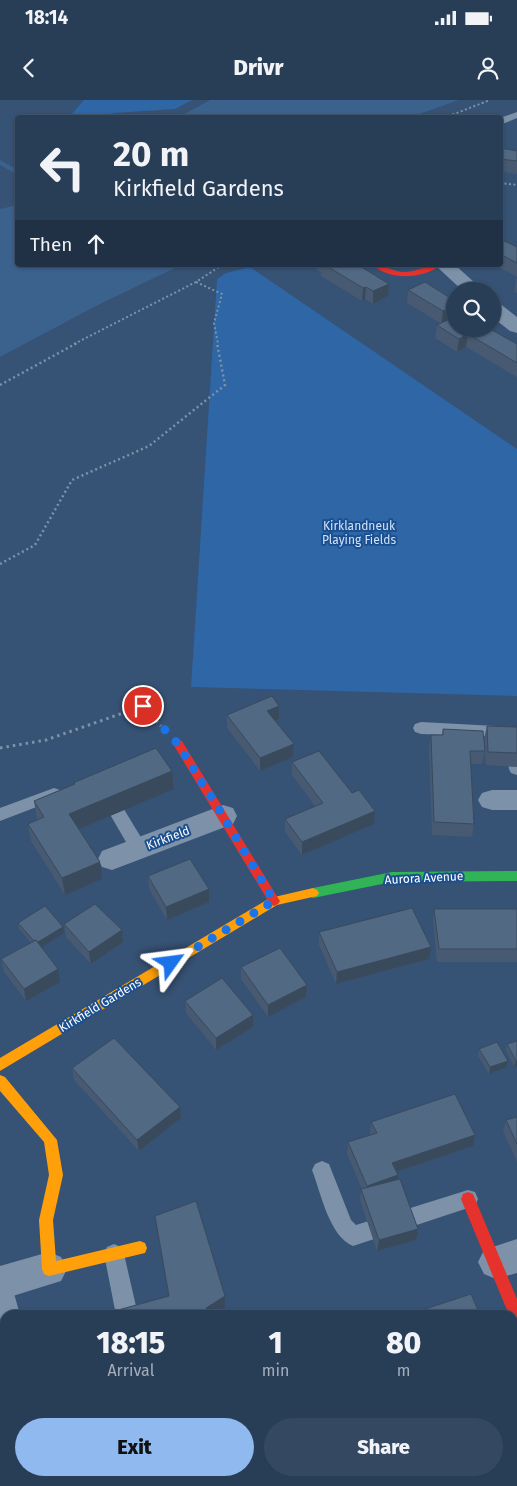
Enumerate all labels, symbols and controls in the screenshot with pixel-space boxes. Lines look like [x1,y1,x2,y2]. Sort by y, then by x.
text: 18:14 [25,6,68,29]
icon: back [15,54,43,82]
text: Drivr [234,54,283,81]
icon: person [474,54,502,82]
text: 20 m [113,133,189,175]
icon: left [30,135,95,200]
text: Kirkfield Gardens [113,175,284,202]
icon: ahead [82,230,110,258]
text: Then [30,233,72,256]
map controls [446,282,501,337]
button: search [446,282,501,337]
park label: Kirklandneuk Playing Fields [322,519,396,547]
pin [122,685,164,727]
icon: arrive [129,692,157,720]
street label: Kirkfield [144,823,192,853]
street label: Aurora Avenue [384,869,464,887]
position arrow [144,936,196,988]
street label: Kirkfield Gardens [56,975,144,1035]
text: 18:15 [97,1325,165,1361]
text: 1 [268,1325,283,1361]
text: 80 [386,1325,421,1361]
text: Arrival [107,1361,154,1380]
text: min [262,1361,289,1380]
text: m [397,1361,411,1380]
button: Exit [15,1418,254,1476]
button: Share [264,1418,503,1476]

